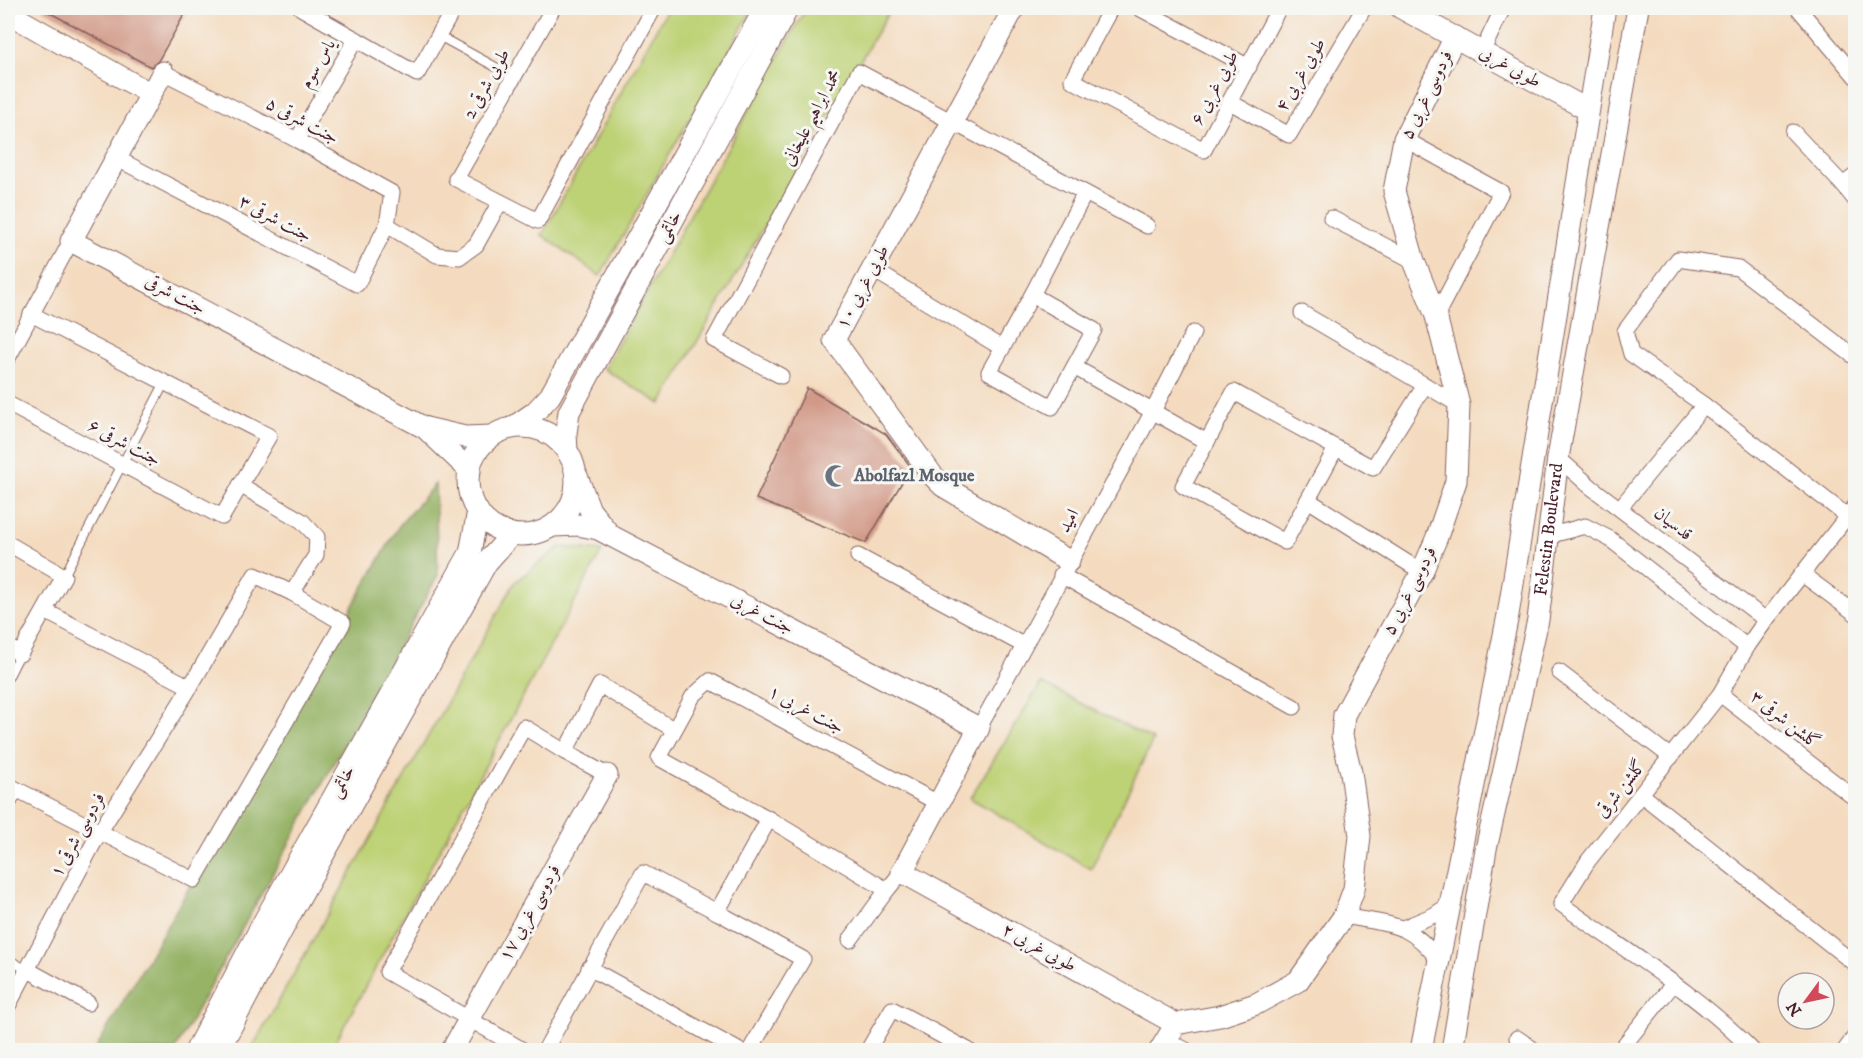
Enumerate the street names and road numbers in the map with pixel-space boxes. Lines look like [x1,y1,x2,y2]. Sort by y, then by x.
street label: یاس سوم [295,34,345,95]
street label: طوبی غربی ۴ [1271,34,1332,116]
street label: طوبی غربی [1475,41,1545,94]
street label: طوبی شرقی 2 [459,45,516,123]
street label: طوبی غربی ۶ [1186,47,1245,130]
street label: فردوسی غربی ۵ [1396,47,1459,144]
street label: محمد ابراهیم علیخانی [777,66,852,173]
street label: جنت شرقی ۵ [262,93,342,149]
street label: جنت شرقی ۳ [235,191,315,247]
street label: خاتمی [651,207,687,247]
street label: طوبی غربی ۱۰ [832,241,895,333]
street label: جنت شرقی [141,270,209,320]
street label: جنت شرقی ۶ [84,415,164,471]
street label: Felestin Boulevard [1530,462,1568,597]
street label: قدسیان [1649,502,1697,546]
street label: امید [1054,505,1084,537]
street label: فردوسی غربی ۵ [1378,543,1443,639]
street label: جنت غربی [726,588,797,641]
street label: جنت غربی ۱ [764,681,847,740]
street label: گلشن شرقی ۳ [1746,685,1825,754]
street label: گلشن شرقی [1590,755,1651,822]
street label: خاتمی [324,762,360,802]
street label: فردوسی شرقی ۱ [46,789,111,882]
street label: فردوسی غربی ۱۷ [494,861,566,966]
street label: طوبی غربی ۲ [998,919,1080,978]

